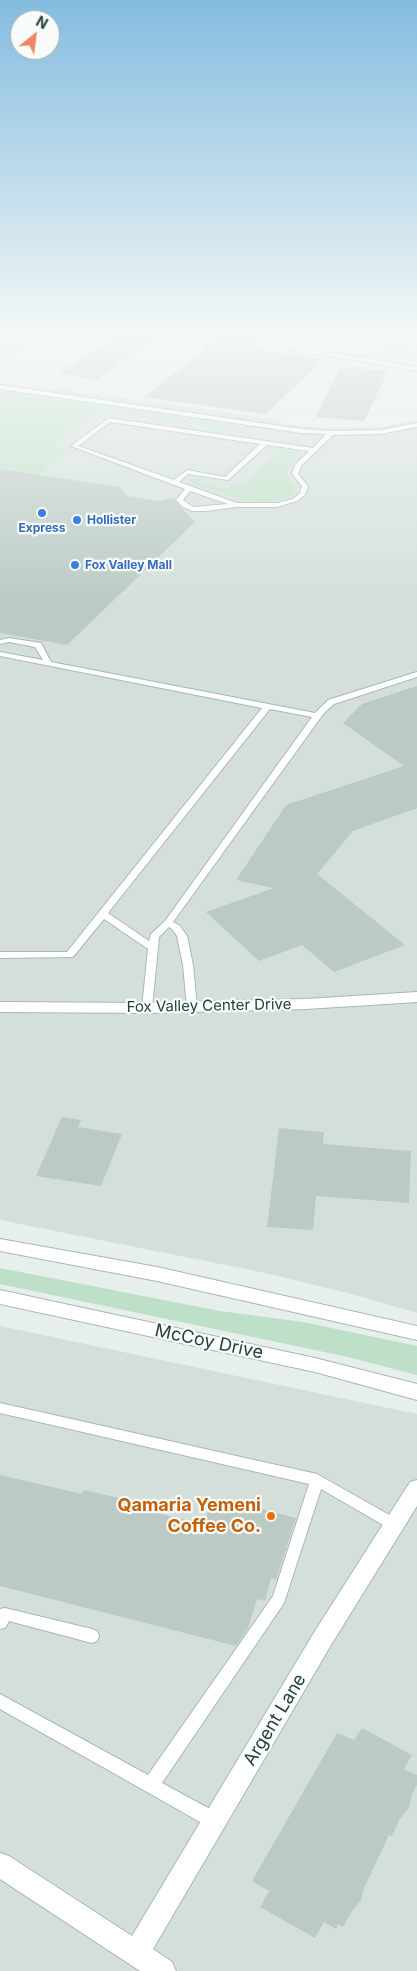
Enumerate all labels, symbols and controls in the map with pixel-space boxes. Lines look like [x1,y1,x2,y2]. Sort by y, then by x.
north arrow [10,10,60,60]
text: N [33,12,51,32]
marker: Express [36,507,48,519]
place label: Hollister [87,513,136,527]
marker: Hollister [71,514,83,526]
place label: Express [19,521,65,535]
place label: Fox Valley Mall [85,558,172,572]
marker: Fox Valley Mall [69,559,81,571]
street label: Fox Valley Center Drive [126,996,292,1016]
street label: McCoy Drive [153,1320,265,1364]
place label: Qamaria Yemeni Coffee Co. [117,1495,261,1538]
marker: Qamaria Yemeni Coffee Co. [265,1510,277,1522]
street label: Argent Lane [239,1670,311,1770]

